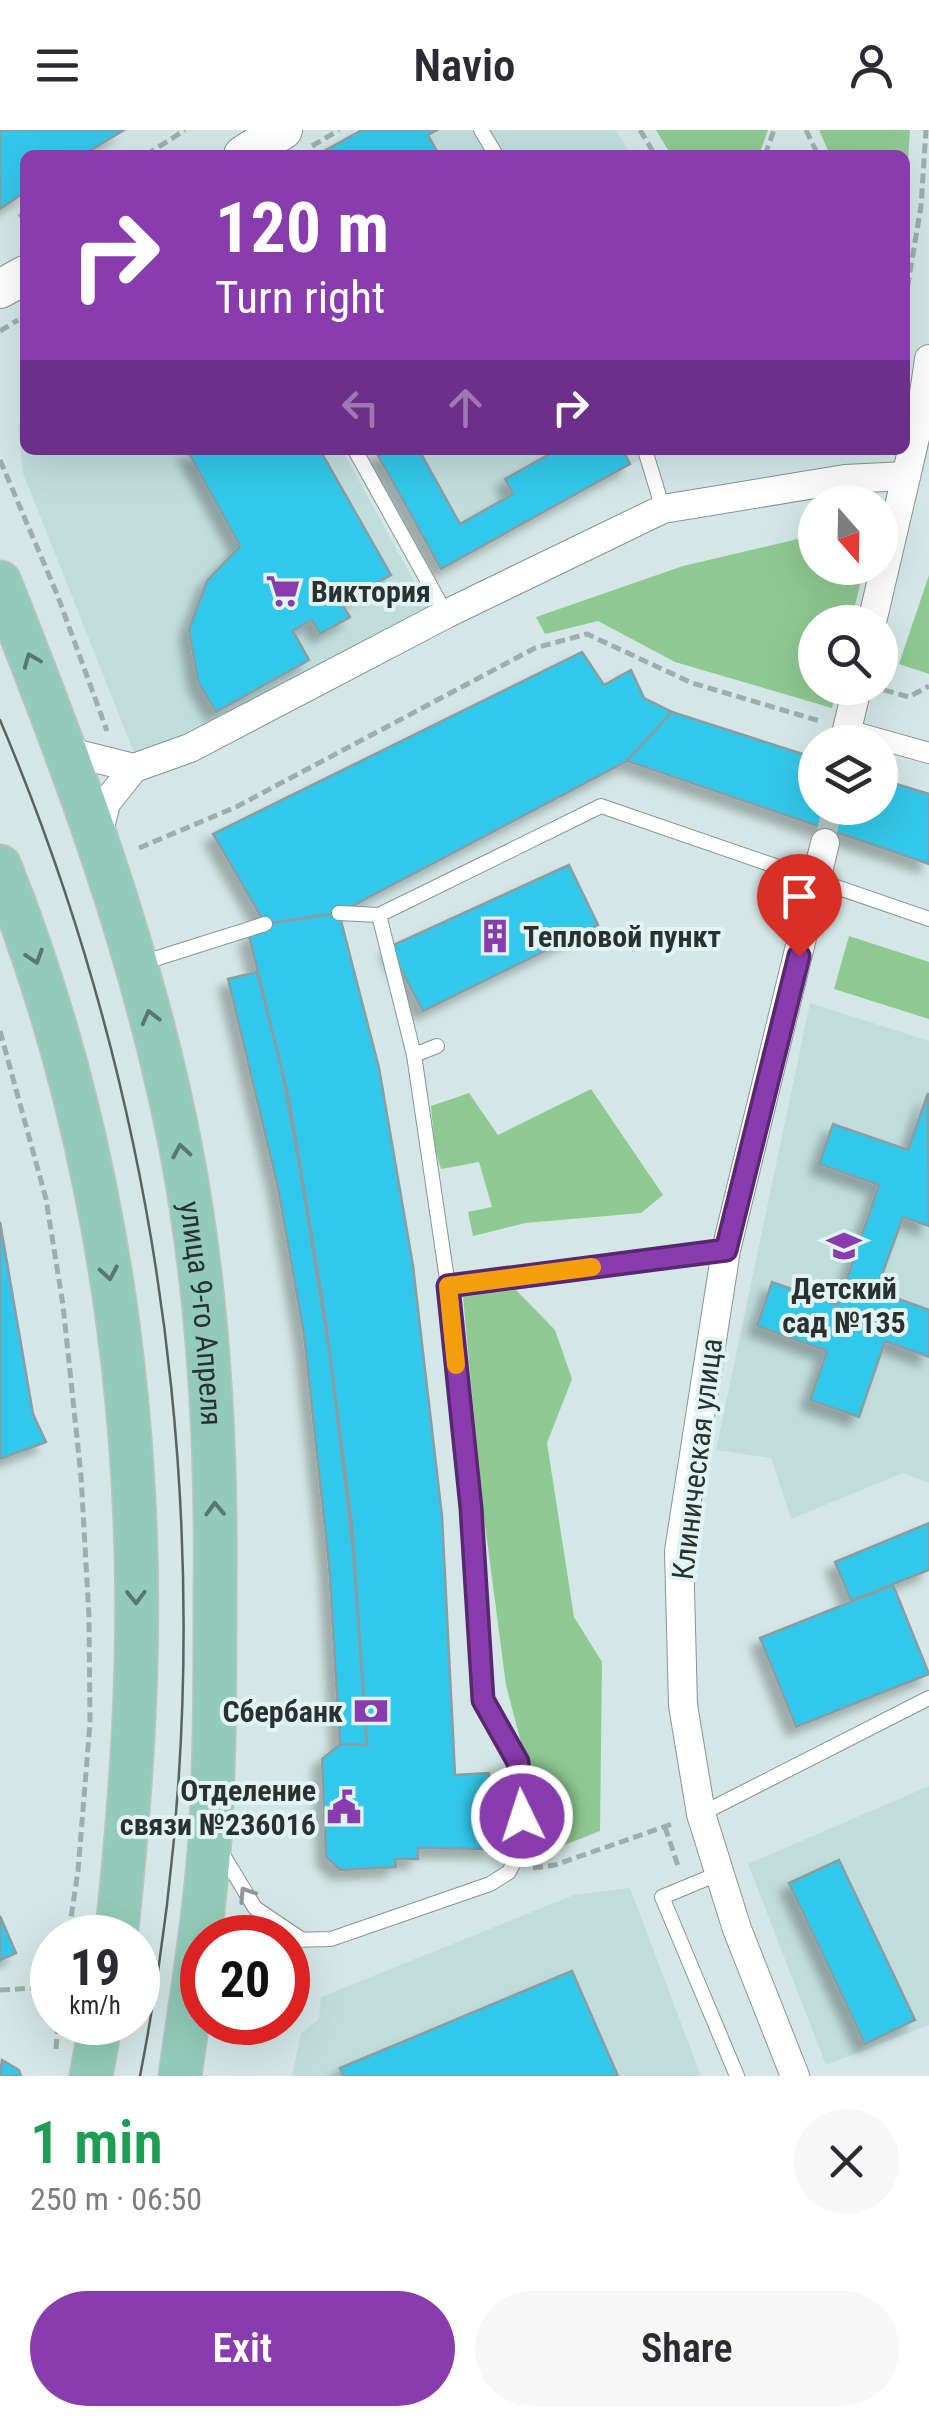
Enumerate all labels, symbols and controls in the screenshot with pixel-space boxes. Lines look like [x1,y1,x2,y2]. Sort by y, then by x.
icon: menu [30,38,85,93]
icon: person [844,38,899,93]
text: Navio [413,39,516,92]
text: 120 m [215,187,389,269]
icon: right [50,190,180,320]
text: Turn right [215,271,385,324]
icon: left [333,380,388,435]
icon: ahead [438,380,493,435]
icon: right [543,380,598,435]
north arrow [798,485,898,585]
map controls [798,485,898,825]
supermarket icon: Виктория [264,572,302,610]
place label: Виктория [311,574,431,609]
button: search [798,605,898,705]
one-way arrow [23,653,43,670]
button: layers [798,725,898,825]
pin [757,854,842,957]
icon: arrive [772,869,827,924]
building icon: Тепловой пункт [476,917,514,955]
place label: Тепловой пункт [523,919,721,954]
one-way arrow [23,948,44,965]
one-way arrow [141,1009,162,1026]
one-way arrow [171,1143,192,1159]
street label: улица 9-го Апреля [173,1198,230,1427]
school or university icon: Детский сад №135 [825,1227,863,1265]
one-way arrow [98,1265,119,1282]
place label: Детский сад №135 [782,1271,906,1340]
street label: Клиническая улица [665,1336,729,1582]
one-way arrow [205,1501,226,1517]
one-way arrow [125,1590,147,1605]
bank icon: Сбербанк [352,1692,390,1730]
place label: Сбербанк [222,1694,343,1729]
position arrow [470,1764,574,1868]
place label: Отделение связи №236016 [120,1773,316,1842]
public building icon: Отделение связи №236016 [325,1788,363,1826]
one-way arrow [240,1887,259,1905]
speed limit sign: 20 [180,1915,310,2045]
text: 19 [70,1939,120,1997]
text: km/h [69,1991,121,2020]
text: 1 min [30,2107,163,2178]
button: close [794,2109,899,2214]
text: 250 m · 06:50 [30,2180,202,2218]
button: Exit [30,2291,455,2406]
button: Share [475,2291,899,2406]

